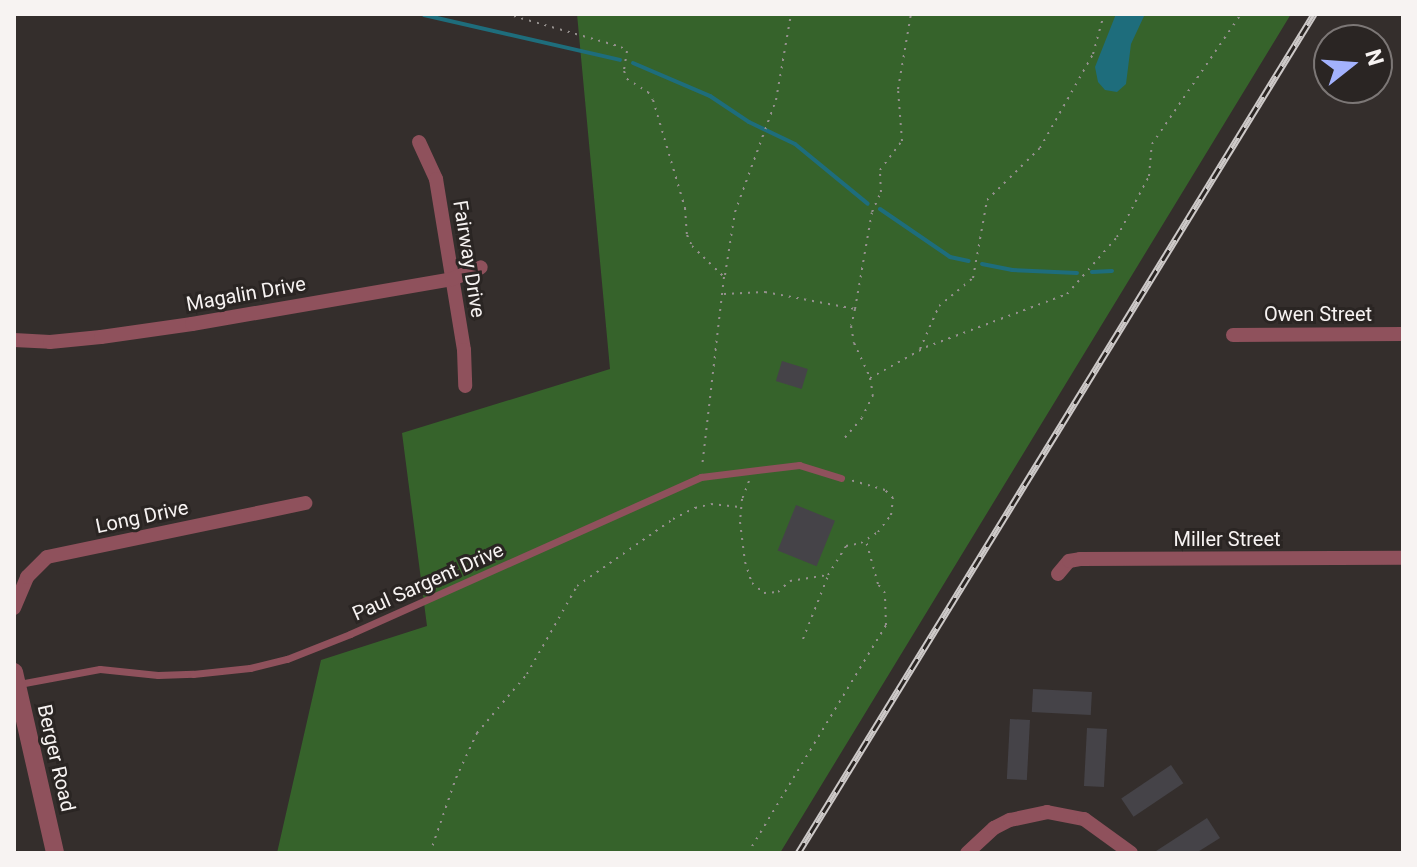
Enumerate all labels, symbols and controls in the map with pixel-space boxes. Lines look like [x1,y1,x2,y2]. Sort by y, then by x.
north arrow [1313,24,1393,104]
text: N [1360,46,1389,69]
street label: Fairway Drive [448,199,490,319]
street label: Magalin Drive [184,272,308,316]
street label: Owen Street [1264,302,1372,326]
street label: Long Drive [93,495,191,539]
street label: Miller Street [1173,527,1281,551]
street label: Paul Sargent Drive [349,538,507,626]
street label: Berger Road [32,702,80,814]

